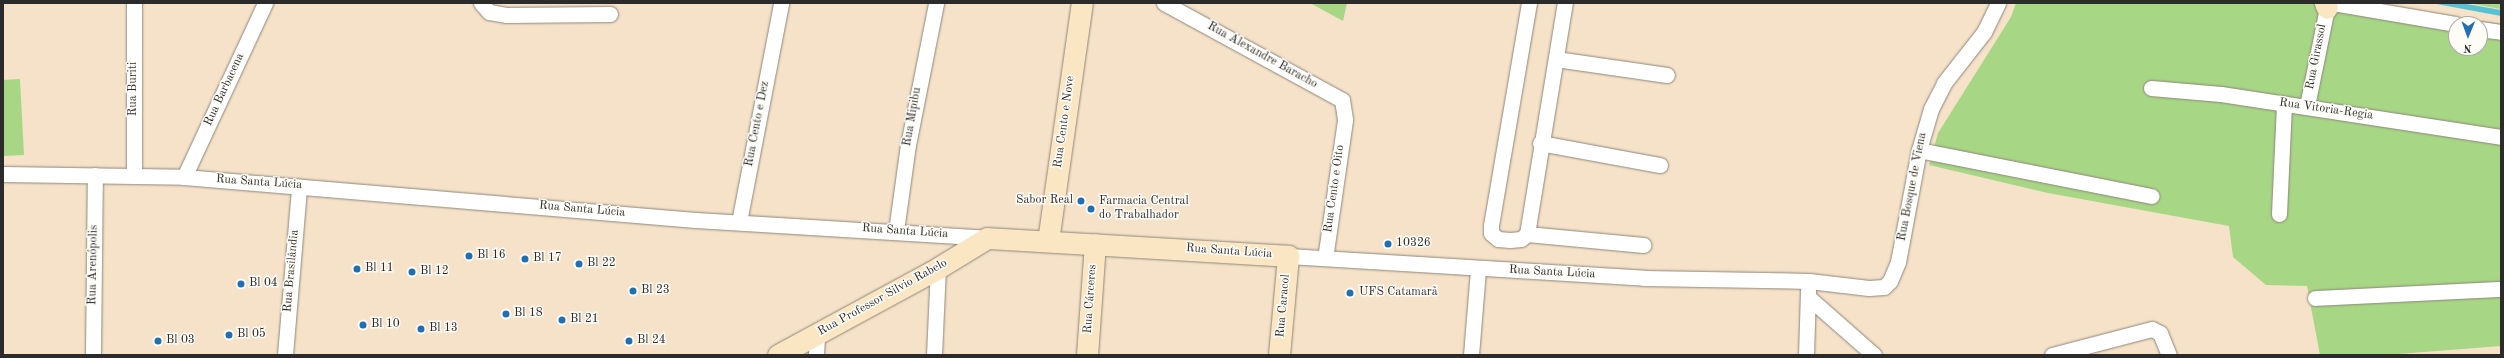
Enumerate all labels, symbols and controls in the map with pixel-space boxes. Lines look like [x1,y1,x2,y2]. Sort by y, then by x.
north arrow [2448,16,2488,56]
street label: Rua Alexandre Baracho [1204,20,1320,92]
street label: Rua Girassol [2304,23,2330,91]
text: N [2464,42,2472,53]
street label: Rua Barbacena [202,51,248,129]
street label: Rua Buriti [127,62,141,116]
street label: Rua Cento e Nove [1051,75,1079,169]
street label: Rua Cento e Dez [743,80,773,168]
street label: Rua Mipibu [901,86,925,148]
street label: Rua Vitoria-Regia [2278,96,2374,124]
street label: Rua Bosque de Viena [1895,132,1931,242]
street label: Rua Cento e Oito [1322,144,1348,234]
street label: Rua Santa Lúcia [215,173,303,193]
place label: Sabor Real [1016,194,1073,208]
place label: Farmacia Central do Trabalhador [1099,195,1189,223]
marker: Sabor Real [1076,196,1086,206]
street label: Rua Santa Lúcia [538,199,626,221]
marker: Farmacia Central do Trabalhador [1086,204,1096,214]
street label: Rua Santa Lúcia [861,222,949,242]
street label: Rua Arenópolis [86,225,102,305]
street label: Rua Brasilândia [281,229,303,313]
place label: 10326 [1396,237,1431,251]
marker: 10326 [1383,239,1393,249]
street label: Rua Santa Lúcia [1185,242,1273,262]
place label: Bl 16 [477,249,506,263]
marker: Bl 16 [464,251,474,261]
place label: Bl 17 [533,252,562,266]
marker: Bl 17 [520,254,530,264]
street label: Rua Professor Silvio Rabelo [816,256,950,340]
place label: Bl 22 [587,257,616,271]
marker: Bl 22 [574,259,584,269]
place label: Bl 11 [365,262,394,276]
marker: Bl 11 [352,264,362,274]
street label: Rua Cárceres [1081,264,1101,334]
street label: Rua Santa Lúcia [1508,264,1596,282]
place label: Bl 12 [420,265,449,279]
marker: Bl 12 [407,267,417,277]
street label: Rua Caracol [1274,274,1294,338]
place label: Bl 04 [249,277,278,291]
marker: Bl 04 [236,279,246,289]
place label: Bl 23 [641,284,670,298]
marker: Bl 23 [628,286,638,296]
place label: UFS Catamarã [1359,286,1438,300]
marker: UFS Catamarã [1344,287,1356,299]
place label: Bl 18 [514,307,543,321]
marker: Bl 18 [501,309,511,319]
place label: Bl 21 [570,313,599,327]
marker: Bl 21 [557,315,567,325]
place label: Bl 10 [371,318,400,332]
marker: Bl 10 [358,320,368,330]
place label: Bl 13 [429,322,458,336]
marker: Bl 13 [416,324,426,334]
place label: Bl 05 [237,328,266,342]
marker: Bl 05 [224,330,234,340]
place label: Bl 03 [166,334,195,348]
place label: Bl 24 [637,334,666,348]
marker: Bl 03 [153,336,163,346]
marker: Bl 24 [624,336,634,346]

